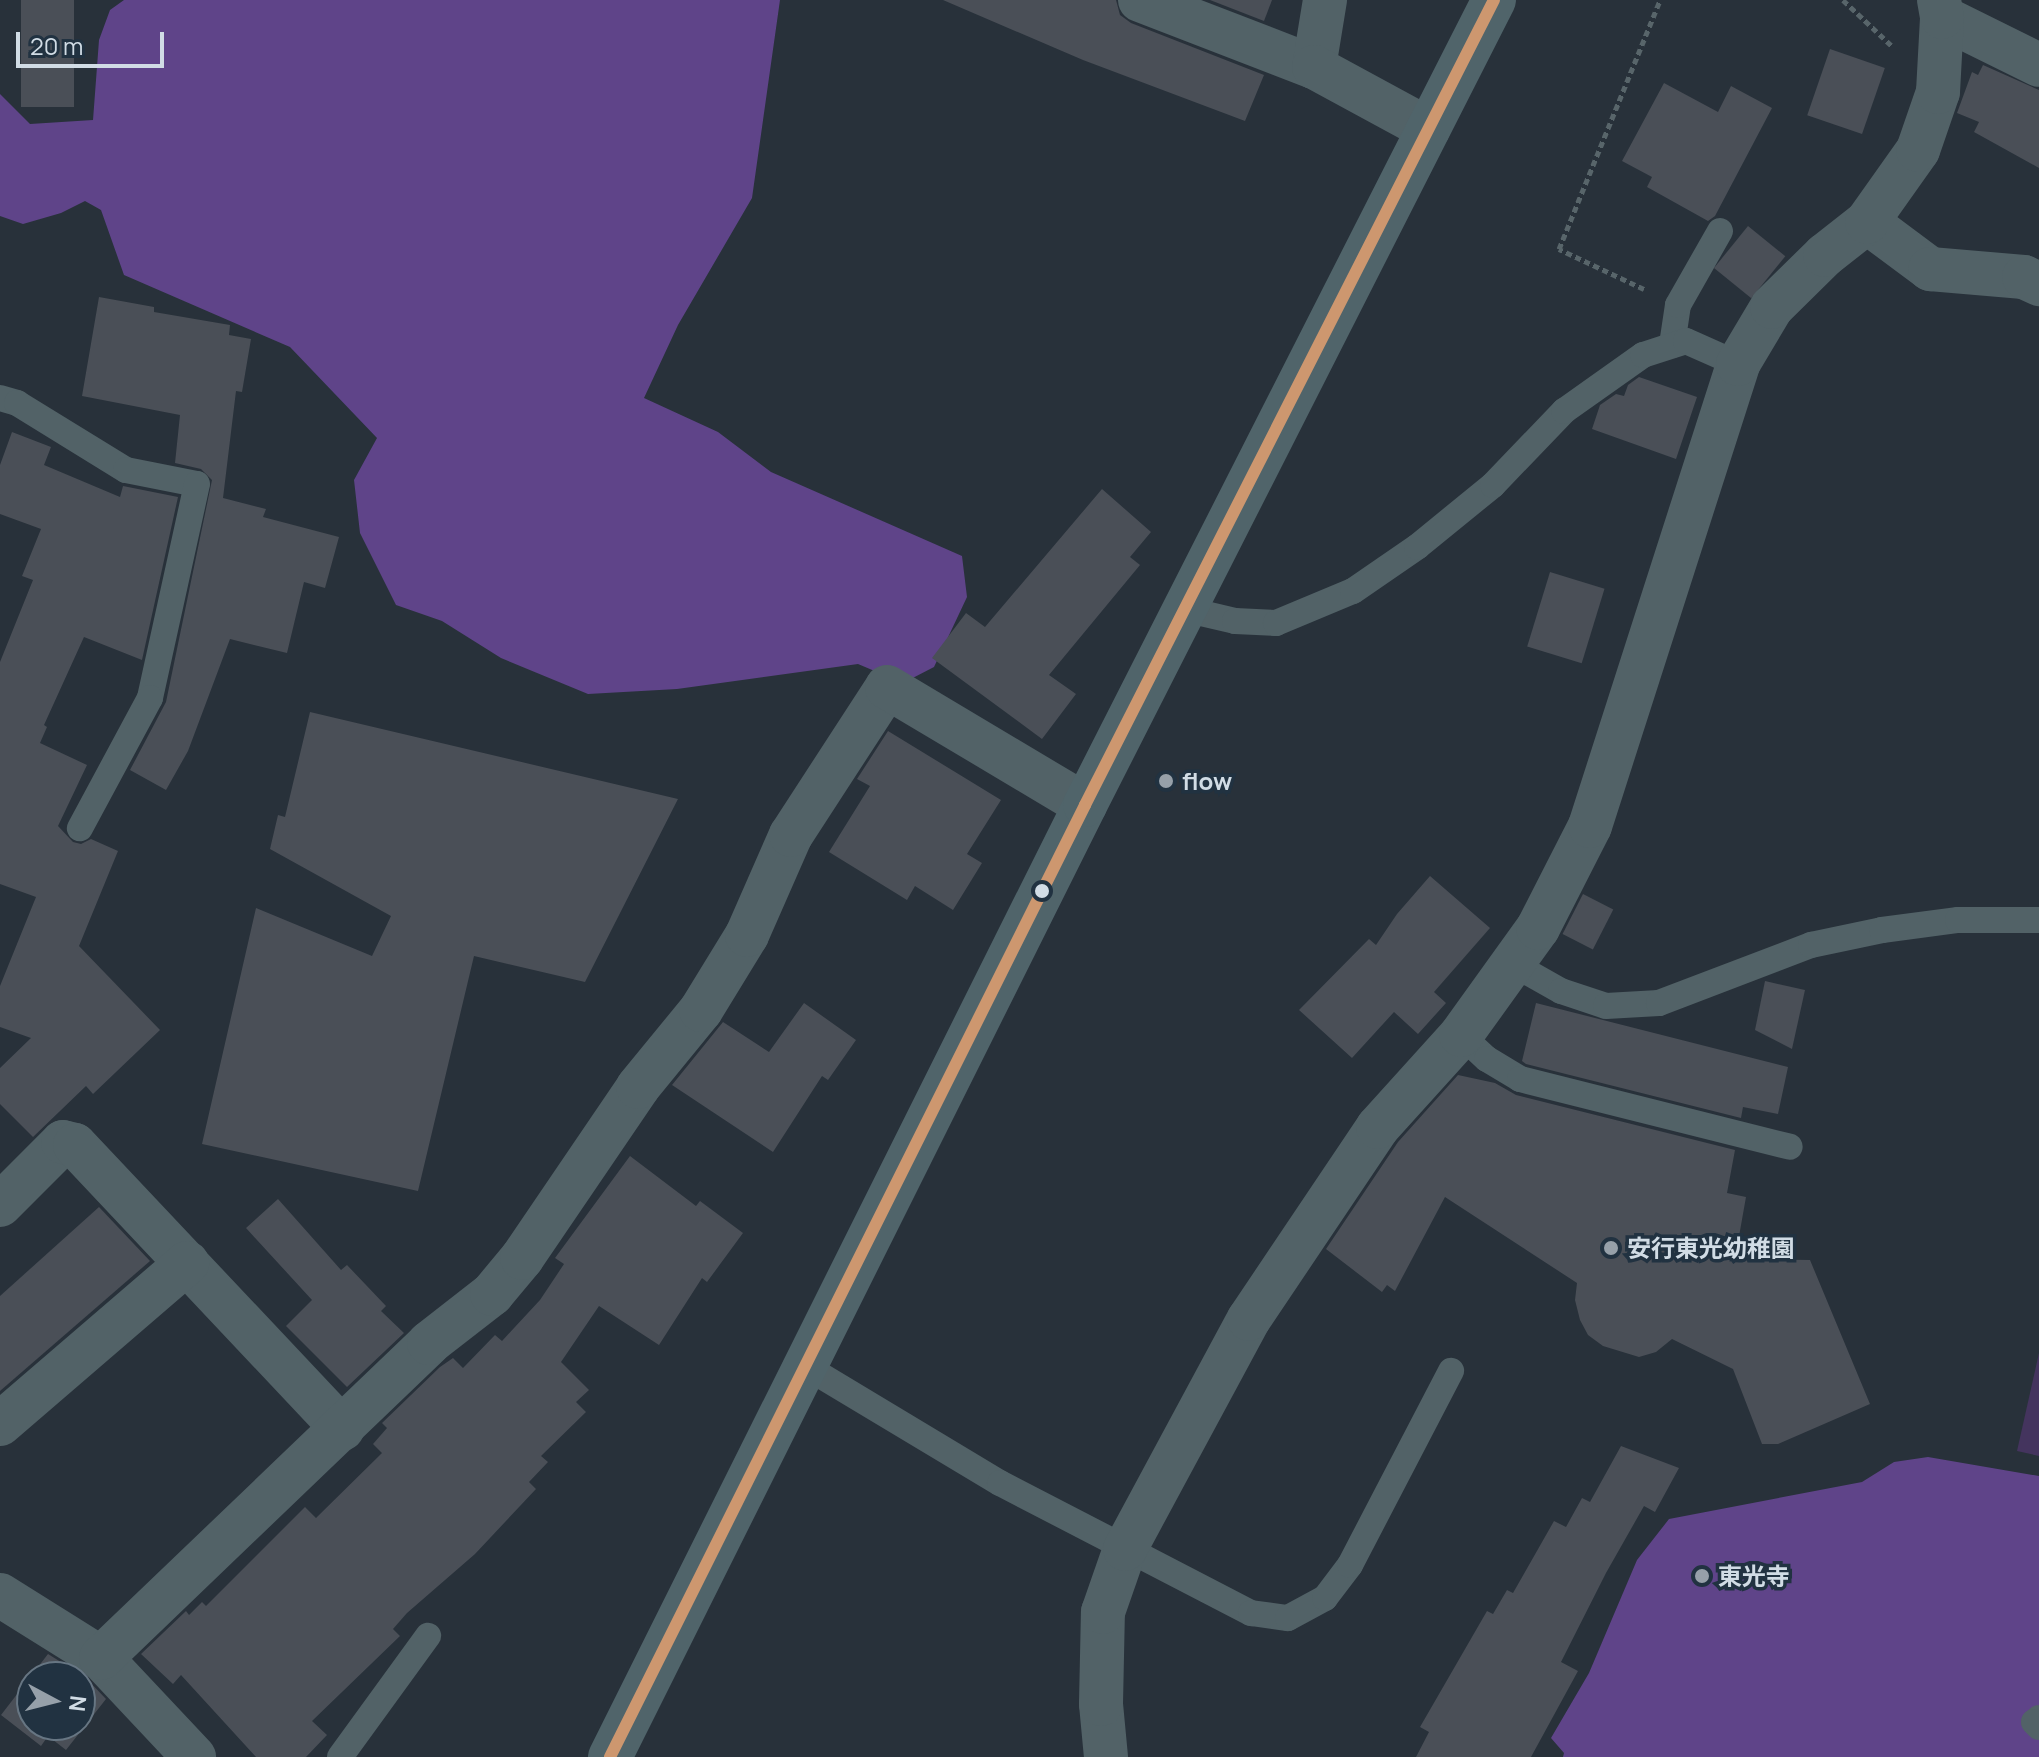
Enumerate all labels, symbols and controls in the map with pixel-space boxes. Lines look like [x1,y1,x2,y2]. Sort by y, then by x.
scale bar [20,16,168,66]
text: 20 m [30,29,83,62]
place label: flow [1182,767,1232,795]
marker: flow [1157,772,1175,790]
unlabelled marker [1034,883,1050,899]
place label: 安行東光幼稚園 [1627,1234,1795,1262]
marker: 安行東光幼稚園 [1602,1239,1620,1257]
place label: 東光寺 [1718,1562,1790,1590]
marker: 東光寺 [1693,1567,1711,1585]
north arrow [16,1661,96,1741]
text: N [62,1694,94,1713]

